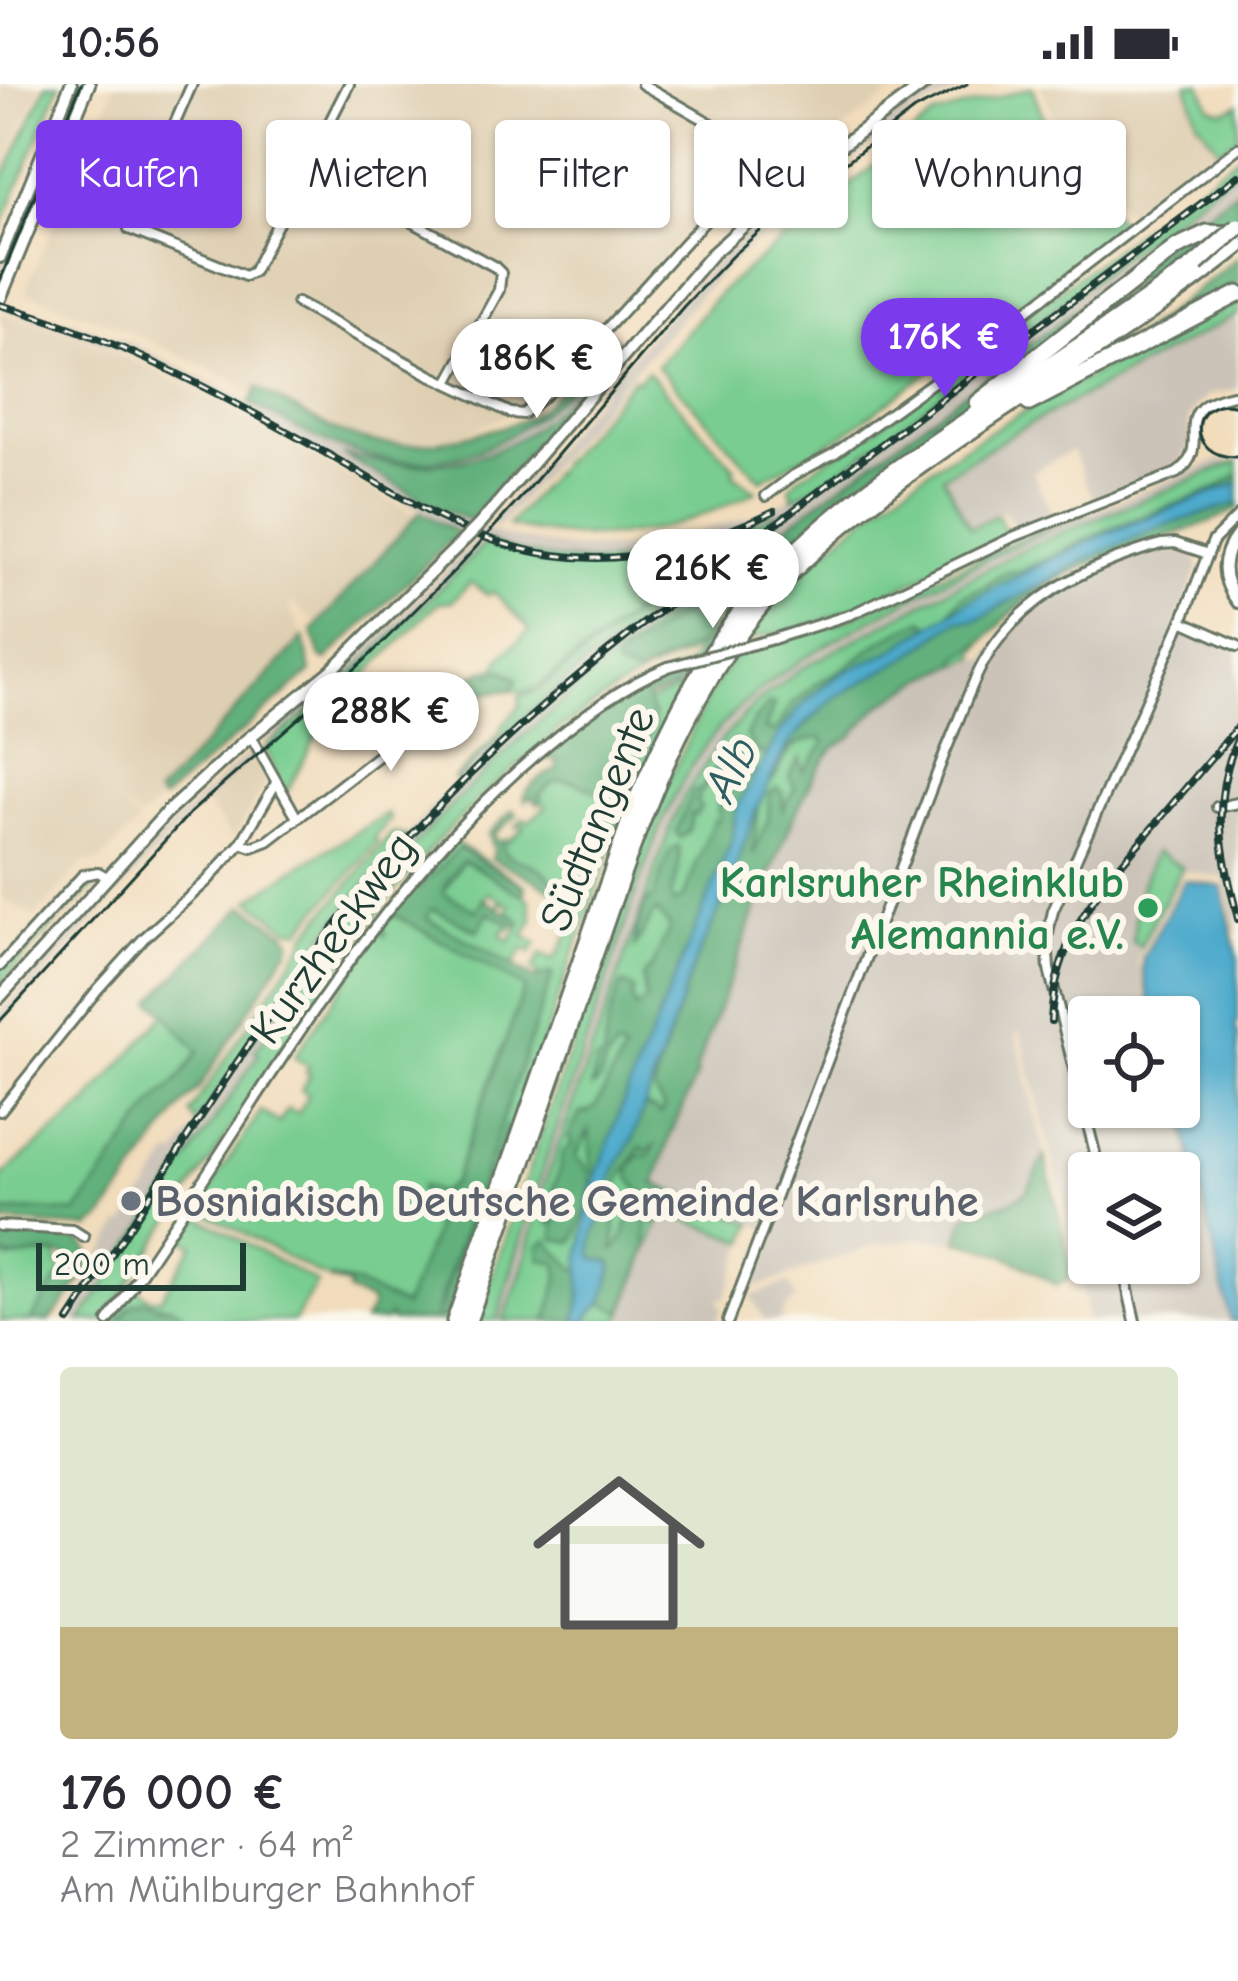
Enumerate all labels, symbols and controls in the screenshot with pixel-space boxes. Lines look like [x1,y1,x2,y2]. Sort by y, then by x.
text: 10:56 [60,16,160,68]
chip: Kaufen [36,120,242,228]
chip: Mieten [266,120,471,228]
chip: Filter [495,120,670,228]
chip: Neu [694,120,848,228]
chip: Wohnung [872,120,1126,228]
pin: 176K € [847,298,1043,400]
text: 176K € [888,314,1002,359]
pin: 186K € [439,319,635,421]
text: 186K € [478,335,596,380]
pin: 216K € [615,529,811,631]
text: 216K € [654,545,772,590]
pin: 288K € [293,672,489,774]
text: 288K € [330,688,452,733]
street label: Südtangente [529,700,665,938]
water label: Alb [692,728,770,811]
street label: Kurzheckweg [239,822,427,1054]
place label: Karlsruher Rheinklub Alemannia e.V. [720,856,1124,960]
marker: Karlsruher Rheinklub Alemannia e.V. [1135,895,1161,921]
map controls [1068,996,1200,1284]
button: locate [1068,996,1200,1128]
button: layers [1068,1152,1200,1284]
place label: Bosniakisch Deutsche Gemeinde Karlsruhe [155,1175,979,1227]
marker: Bosniakisch Deutsche Gemeinde Karlsruhe [118,1188,144,1214]
scale bar [36,1237,246,1290]
text: 200 m [54,1245,150,1283]
icon: home [511,1445,727,1661]
text: 176 000 € [60,1763,287,1822]
text: 2 Zimmer · 64 m² [60,1822,352,1867]
text: Am Mühlburger Bahnhof [60,1867,473,1912]

